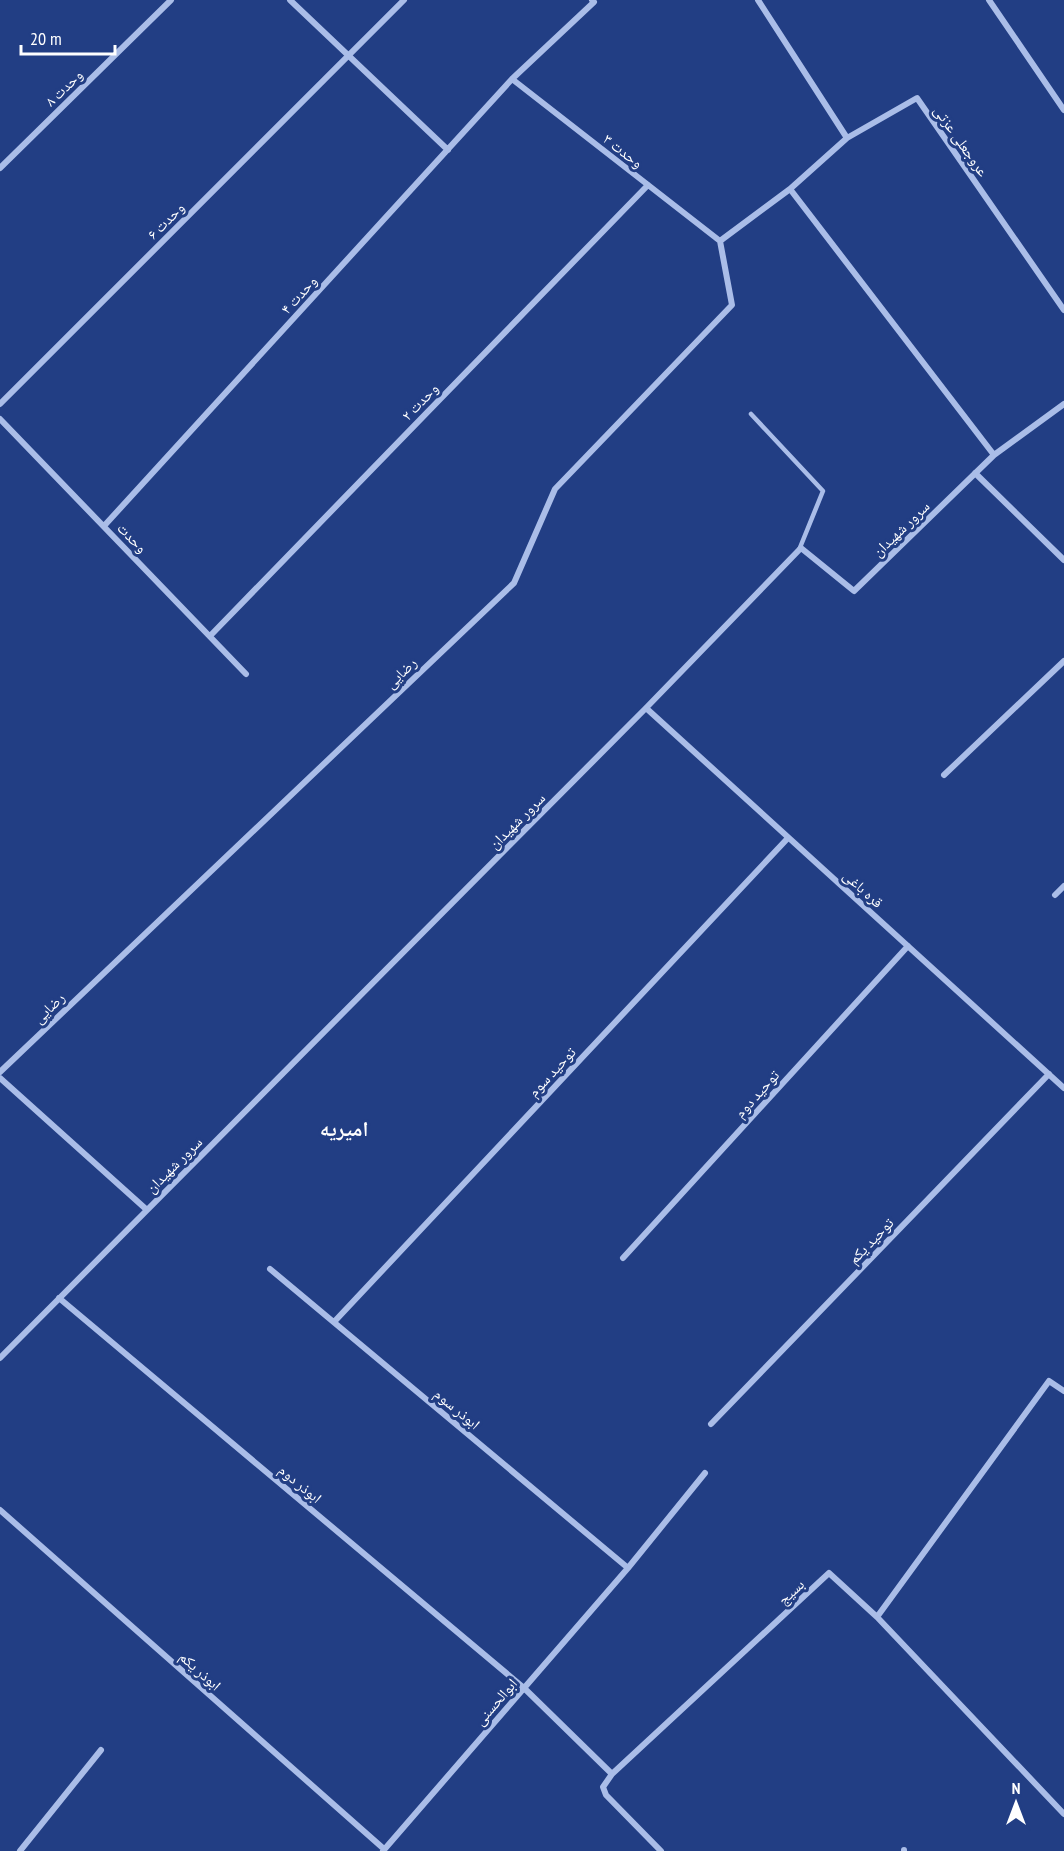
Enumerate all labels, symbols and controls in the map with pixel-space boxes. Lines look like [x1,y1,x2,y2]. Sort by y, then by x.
scale bar [21,18,116,56]
text: 20 m [30,27,62,50]
street label: وحدت ۸ [41,65,87,110]
street label: عروجعلی عزتی [929,101,993,181]
street label: وحدت ۳ [600,129,647,172]
street label: وحدت ۶ [143,198,188,243]
street label: وحدت ۴ [276,272,321,318]
street label: وحدت ۲ [397,379,442,425]
street label: سرور شهیدان [868,497,934,561]
street label: وحدت [113,518,151,557]
street label: رضایی [381,653,421,693]
street label: سرور شهیدان [484,788,550,854]
street label: قره باغی [839,866,887,912]
street label: رضایی [29,988,69,1028]
street label: توحید سوم [524,1042,581,1101]
street label: توحید دوم [730,1065,784,1122]
district label: امیریه [320,1115,368,1142]
street label: سرور شهیدان [141,1132,207,1198]
street label: توحید یکم [844,1213,899,1269]
street label: ابوذر سوم [430,1384,484,1434]
street label: ابوذر دوم [274,1460,326,1508]
street label: بسیج [773,1575,809,1609]
street label: ابوذر یکم [175,1647,225,1695]
street label: ابوالحسنی [470,1674,522,1730]
north arrow [986,1773,1046,1833]
text: N [1012,1778,1020,1798]

